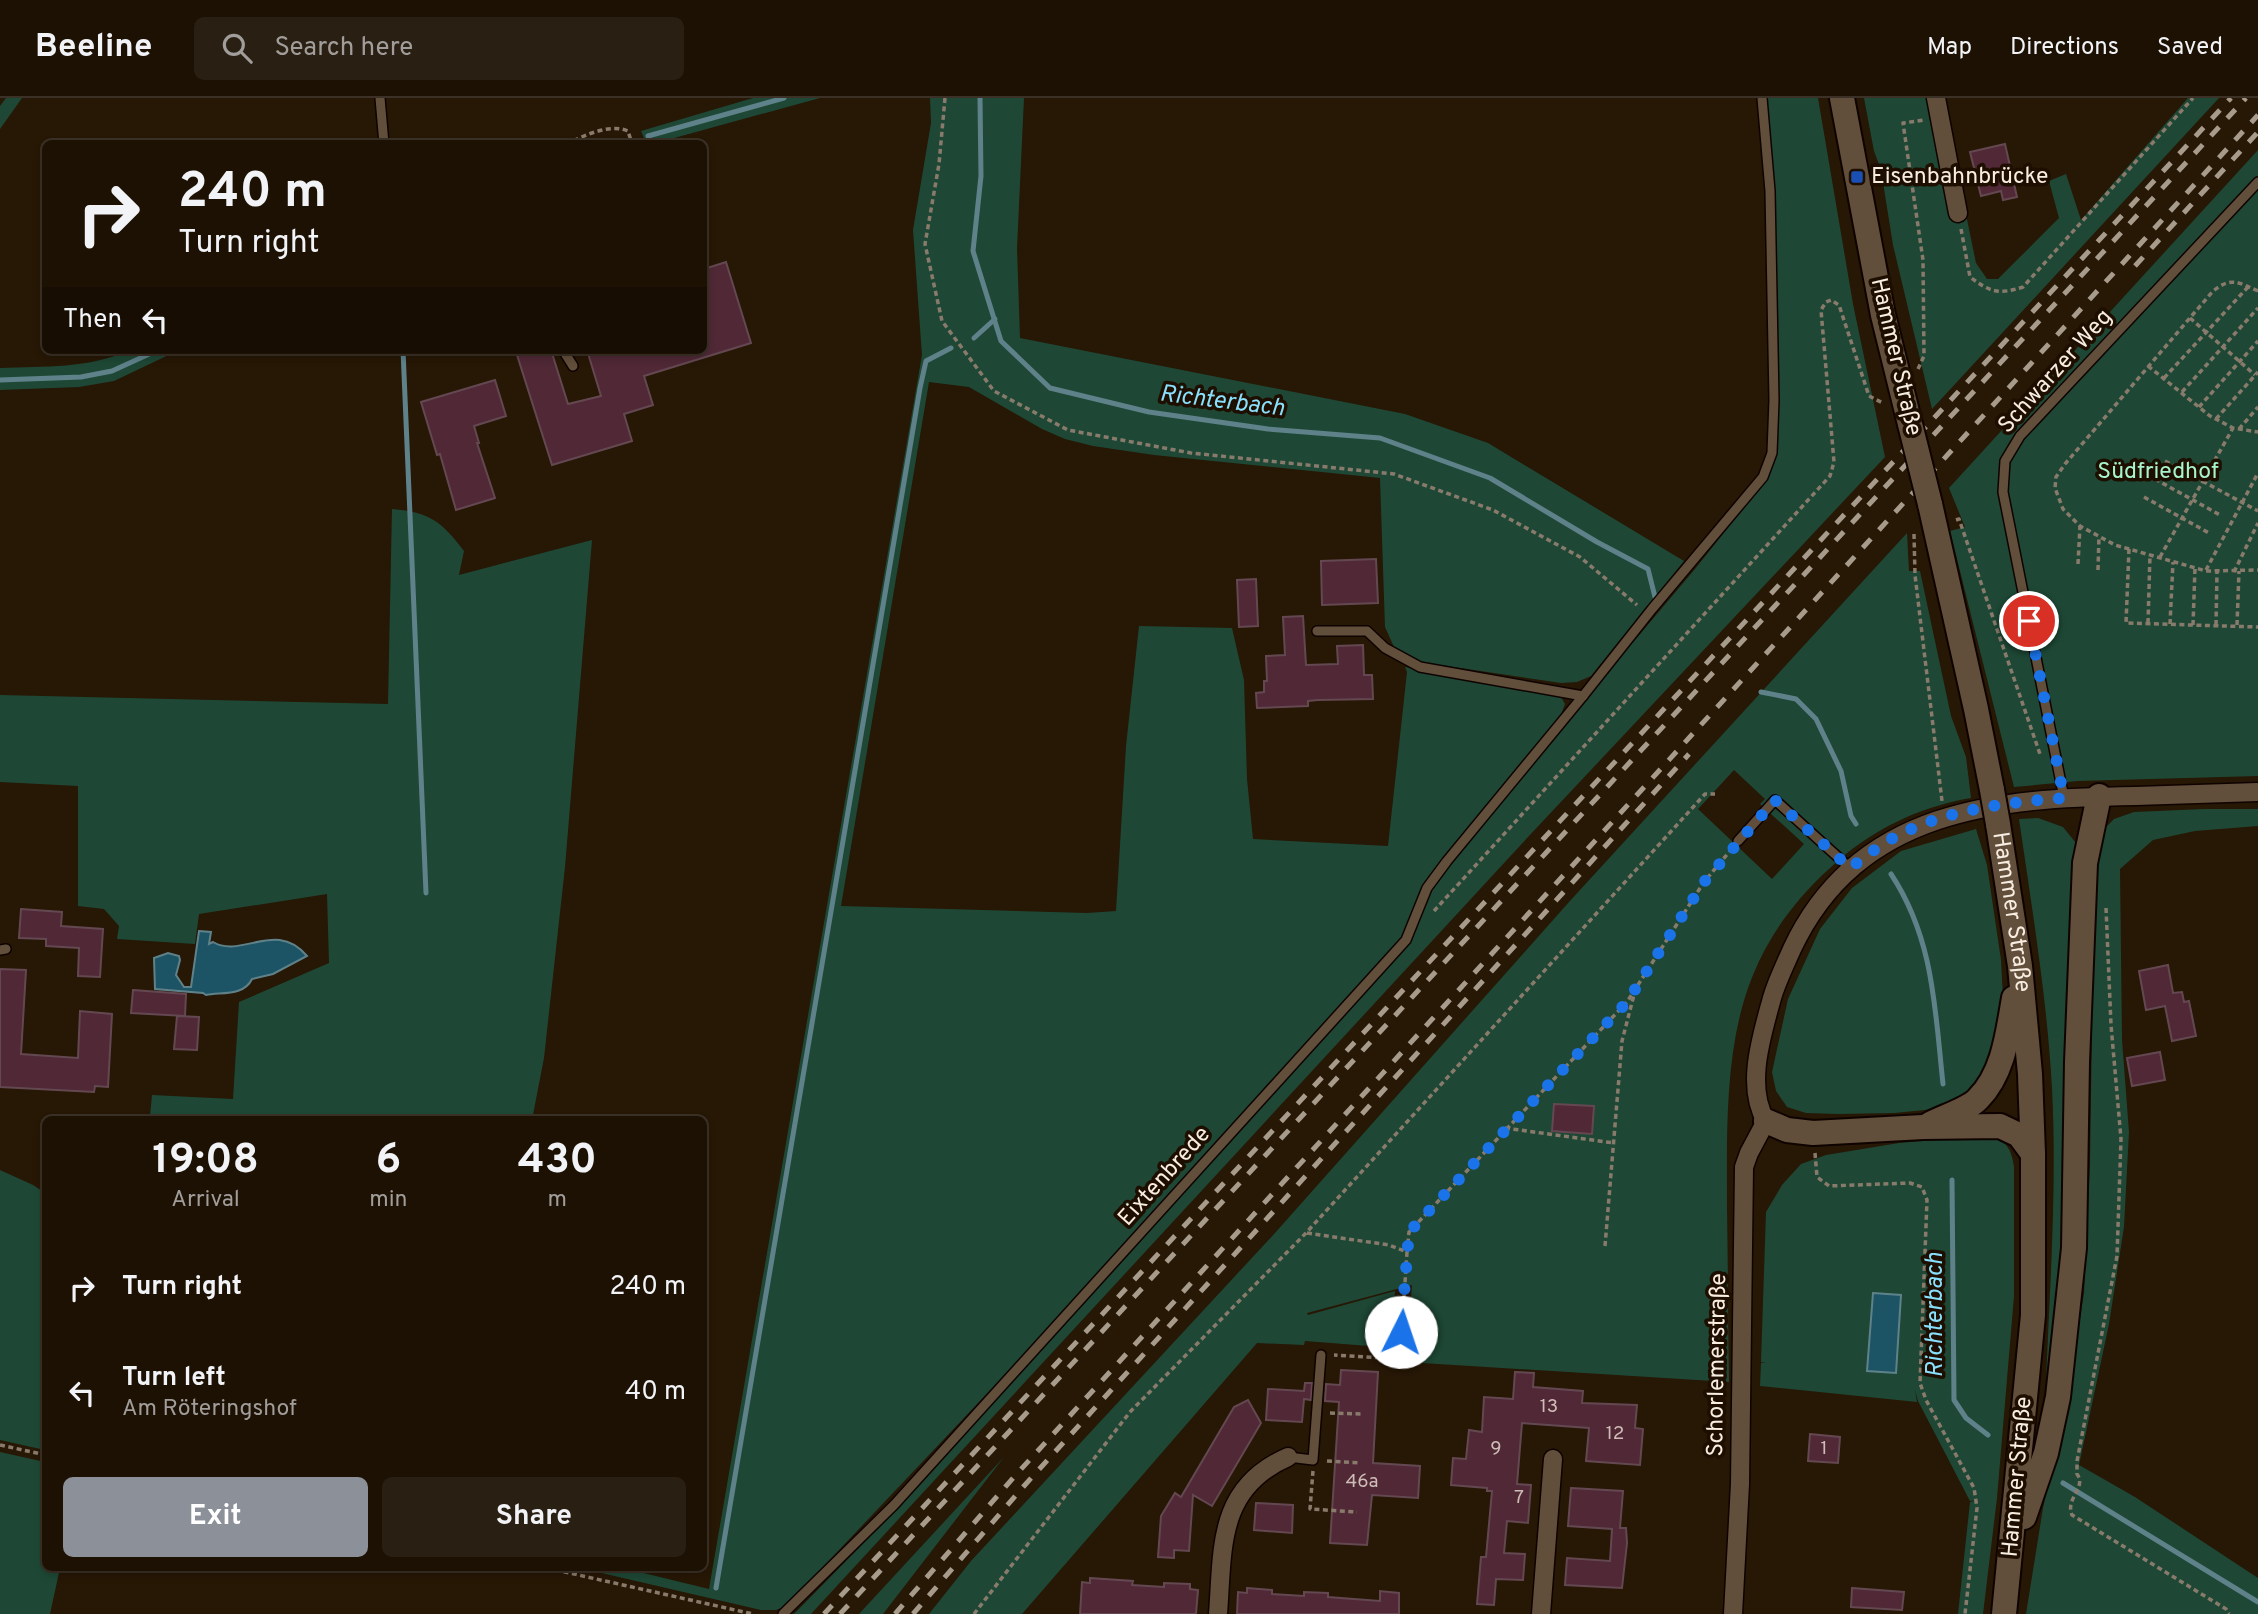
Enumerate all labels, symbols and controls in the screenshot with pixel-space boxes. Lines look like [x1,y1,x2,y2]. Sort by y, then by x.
search box [194,17,684,80]
text: Beeline [35,27,152,69]
icon: search [218,29,256,67]
text: Search here [274,32,413,65]
text: Map [1927,33,1972,63]
text: Directions [2010,33,2119,63]
text: Saved [2157,33,2223,63]
text: 240 m [178,163,327,225]
place label: Eisenbahnbrücke [1871,163,2048,192]
icon: right [63,168,154,259]
marker: Eisenbahnbrücke [1849,169,1865,185]
text: Turn right [178,224,320,264]
street label: Hammer Straße [1863,275,1927,439]
icon: left [136,301,174,339]
text: Then [63,304,122,337]
street label: Schwarzer Weg [1993,304,2119,440]
water label: Richterbach [1158,379,1286,425]
park label: Südfriedhof [2097,458,2219,487]
pin [1999,591,2059,651]
icon: arrive [2010,602,2048,640]
street label: Hammer Straße [1985,830,2037,993]
street label: Eixtenbrede [1113,1121,1217,1233]
text: 19:08 [152,1135,259,1188]
text: 6 [375,1135,401,1188]
text: 430 [518,1135,597,1188]
text: Arrival [171,1186,240,1215]
text: min [369,1186,407,1215]
text: m [547,1186,567,1215]
water label: Richterbach [1921,1252,1951,1378]
icon: right [63,1269,101,1307]
text: Turn right [122,1271,242,1304]
text: 240 m [609,1271,686,1304]
street label: Schorlemerstraße [1702,1273,1734,1457]
position arrow [1364,1295,1438,1369]
text: Turn left [122,1362,226,1395]
icon: left [63,1374,101,1412]
text: 40 m [625,1376,686,1409]
text: Am Röteringshof [122,1395,297,1424]
house number: 13 [1540,1395,1558,1419]
street label: Hammer Straße [1997,1395,2039,1559]
house number: 12 [1606,1422,1624,1446]
house number: 9 [1490,1437,1502,1461]
house number: 1 [1820,1437,1828,1461]
house number: 46a [1345,1470,1379,1494]
button: Exit [63,1477,368,1557]
button: Share [382,1477,686,1557]
house number: 7 [1514,1486,1524,1510]

